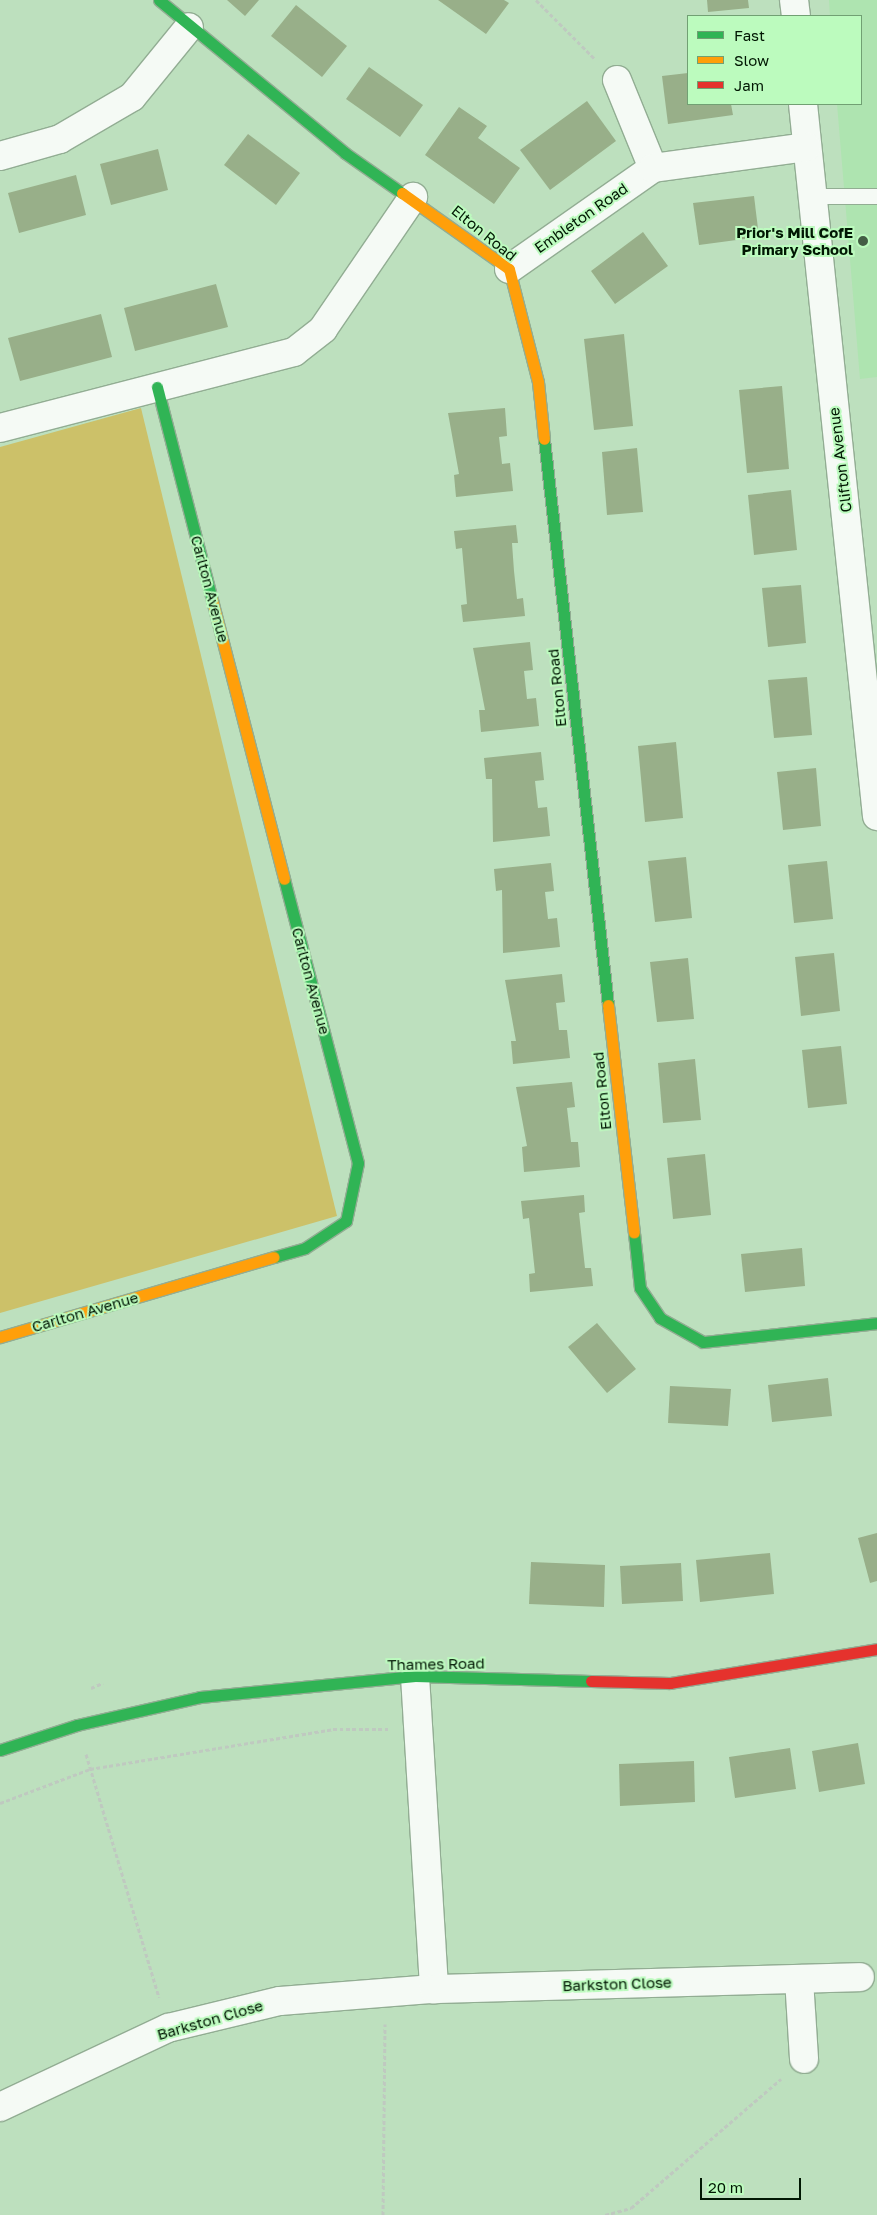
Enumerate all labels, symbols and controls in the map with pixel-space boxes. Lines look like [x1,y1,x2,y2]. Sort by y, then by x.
legend [687,15,862,105]
text: Fast [734,26,765,44]
text: Slow [734,51,769,69]
text: Jam [734,76,764,94]
street label: Embleton Road [531,179,631,257]
street label: Elton Road [448,201,520,265]
place label: Prior's Mill CofE Primary School [736,223,853,258]
marker: Prior's Mill CofE Primary School [857,235,869,247]
street label: Clifton Avenue [825,407,855,513]
street label: Carlton Avenue [187,534,233,644]
street label: Elton Road [544,648,570,728]
street label: Carlton Avenue [288,926,334,1036]
street label: Elton Road [589,1051,615,1131]
street label: Carlton Avenue [30,1288,140,1336]
street label: Thames Road [387,1654,485,1674]
street label: Barkston Close [562,1973,672,1995]
street label: Barkston Close [155,1996,265,2044]
scale bar [702,2168,803,2200]
text: 20 m [708,2178,743,2196]

